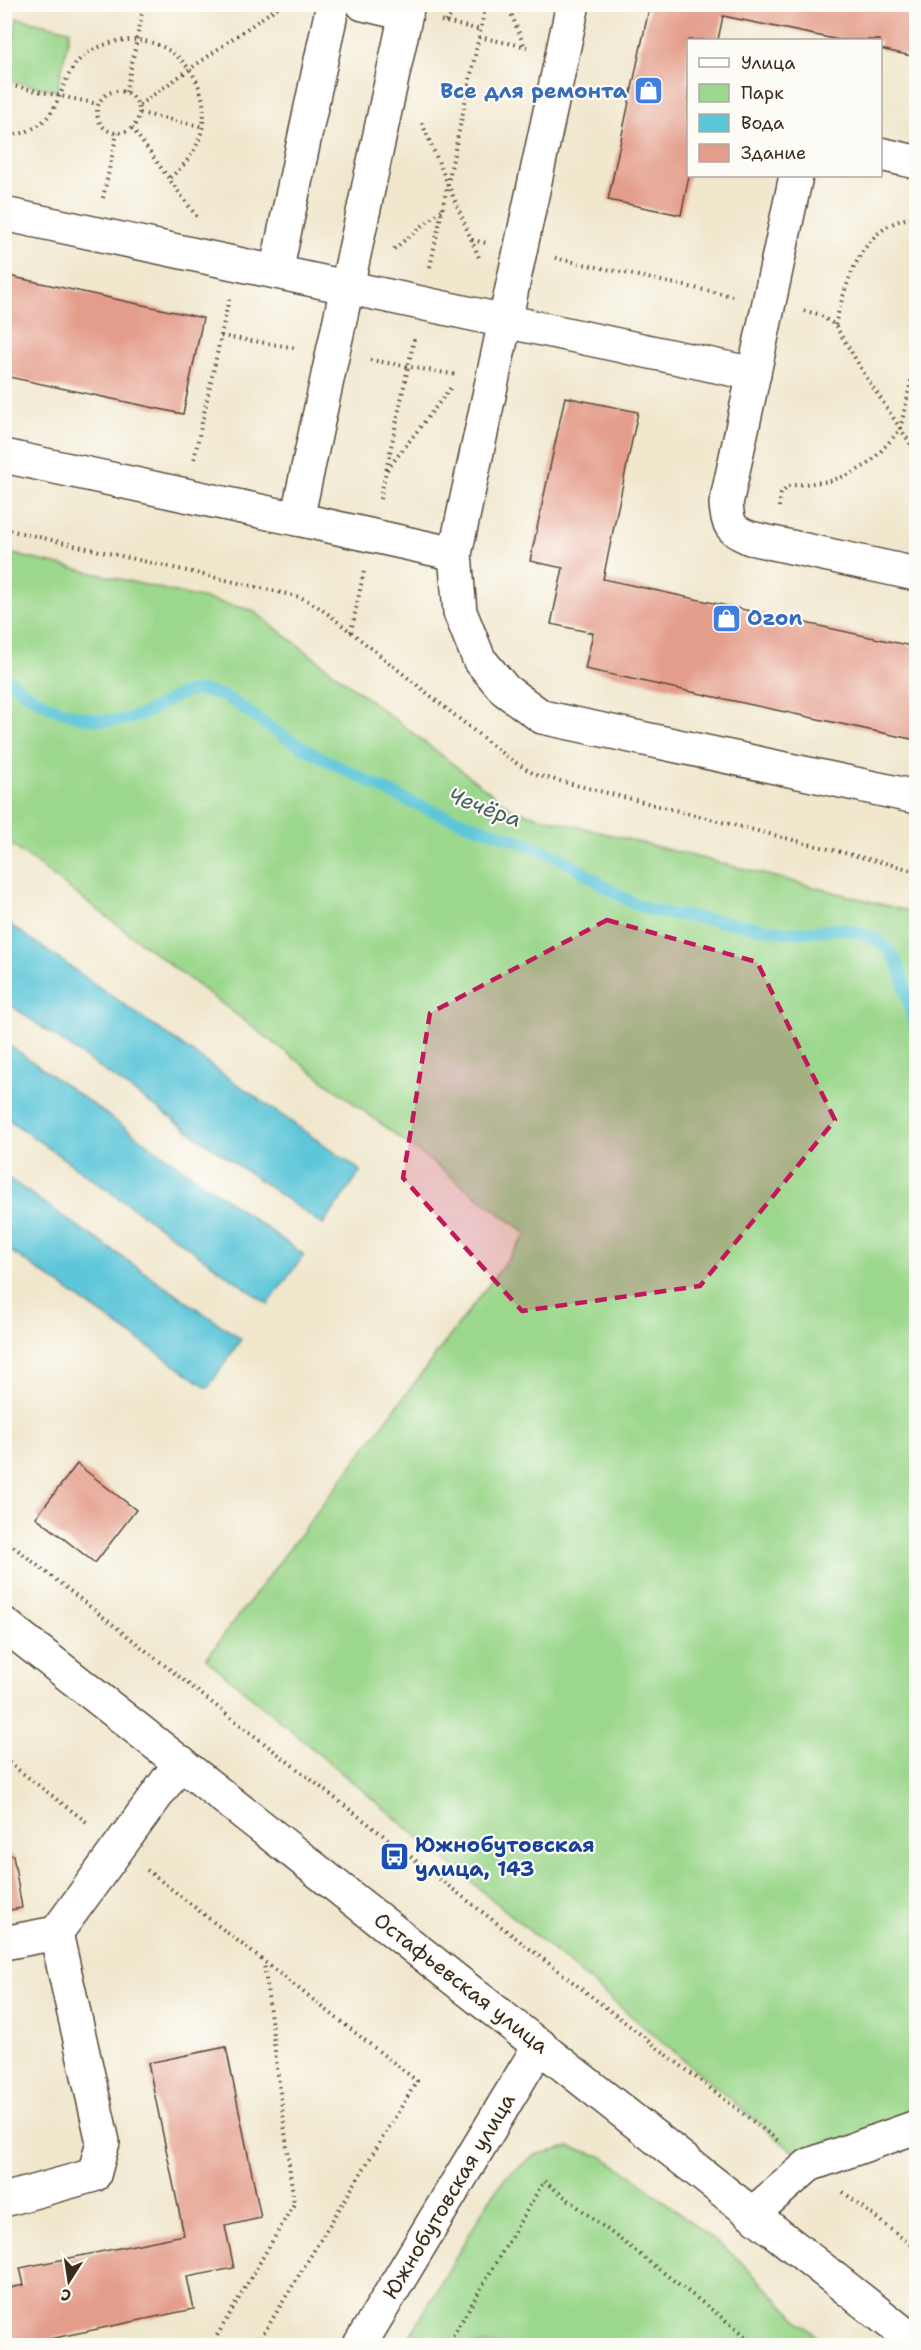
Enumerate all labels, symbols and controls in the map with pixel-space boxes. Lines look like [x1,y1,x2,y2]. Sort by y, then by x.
legend [687,39,882,177]
text: Улица [741,51,795,75]
shop icon: Все для ремонта [632,75,664,107]
place label: Все для ремонта [440,77,628,105]
text: Парк [741,81,784,105]
text: Вода [741,111,784,135]
text: Здание [741,141,806,165]
shop icon: Ozon [710,602,742,634]
place label: Ozon [747,604,802,632]
water label: Чечёра [444,781,525,834]
place label: Южнобутовская улица, 143 [415,1831,595,1883]
bus stop icon: Южнобутовская улица, 143 [378,1841,410,1873]
street label: Остафьевская улица [368,1906,554,2060]
street label: Южнобутовская улица [376,2088,522,2304]
north arrow [39,2251,99,2311]
text: С [59,2284,73,2306]

